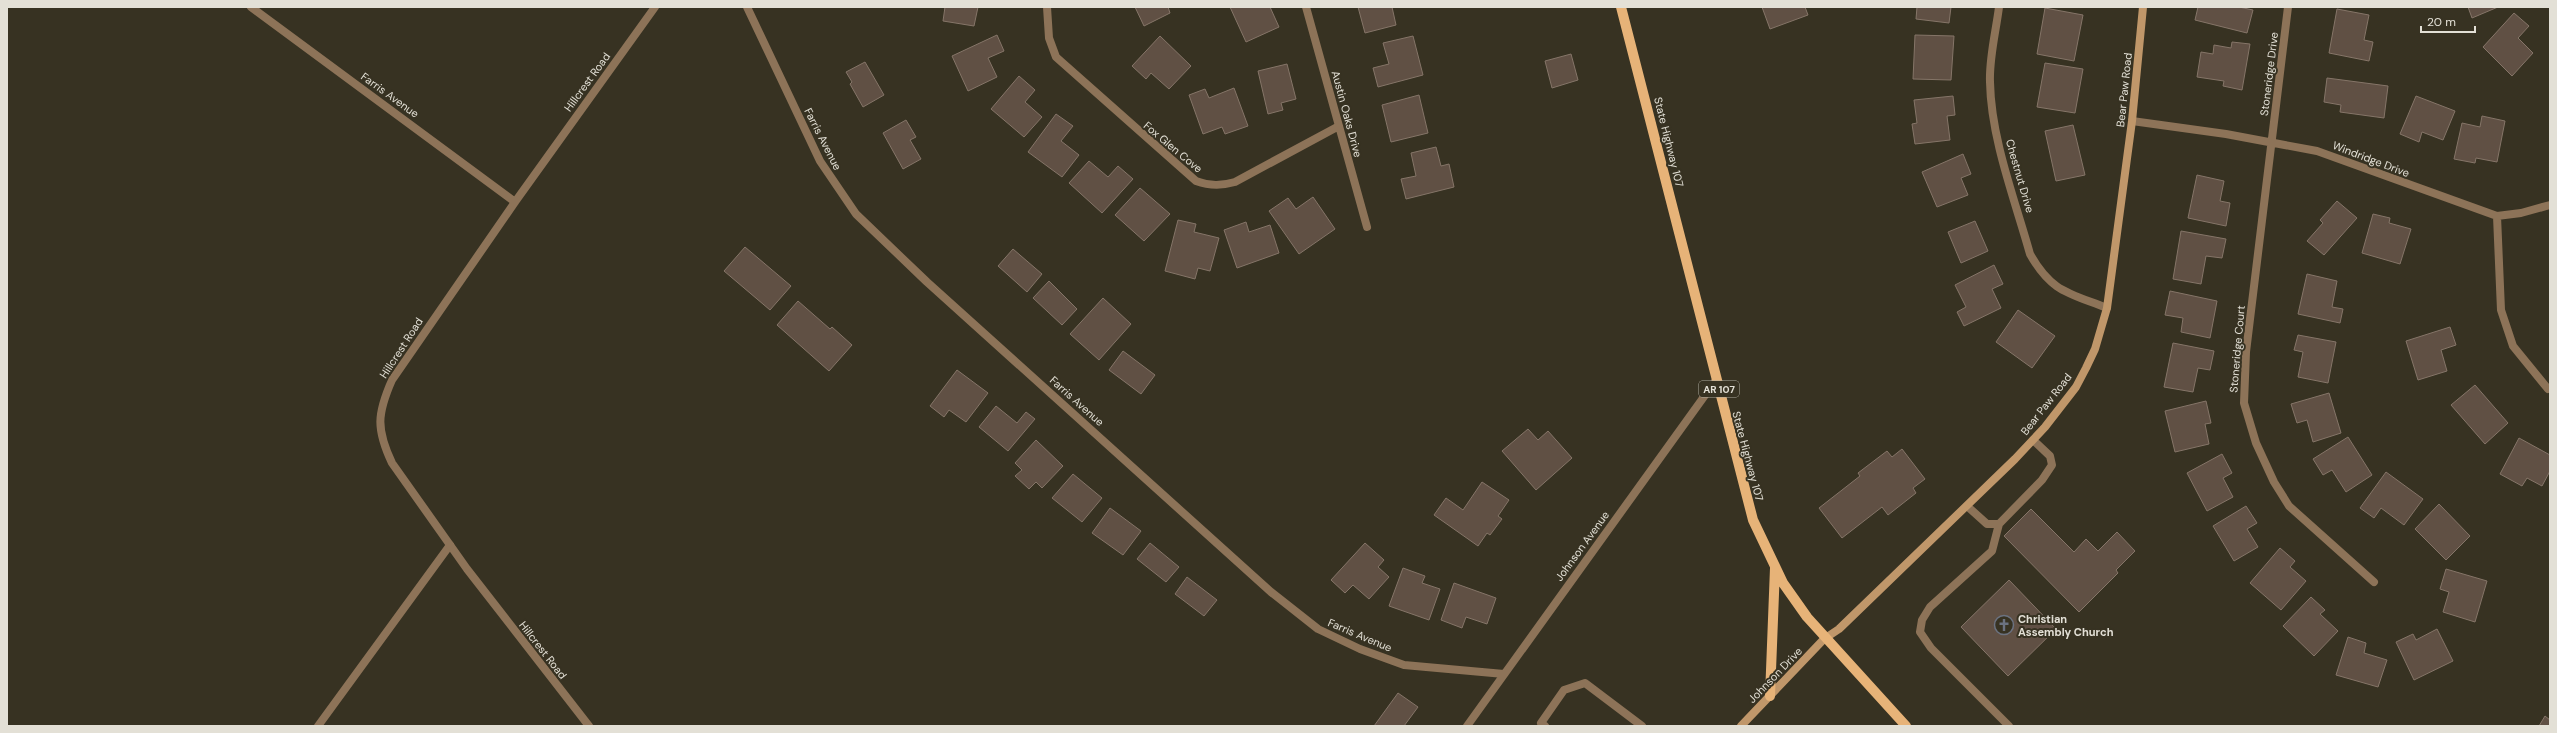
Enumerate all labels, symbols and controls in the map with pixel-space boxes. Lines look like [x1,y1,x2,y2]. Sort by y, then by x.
scale bar [2421,8,2475,34]
text: 20 m [2427,14,2456,30]
street label: Stoneridge Drive [2257,31,2281,117]
street label: Hillcrest Road [561,50,613,114]
street label: Bear Paw Road [2113,52,2135,128]
street label: Farris Avenue [358,69,422,121]
street label: Austin Oaks Drive [1329,69,1365,159]
street label: State Highway 107 [1651,96,1687,189]
street label: Farris Avenue [801,105,845,173]
street label: Fox Glen Cove [1141,118,1205,176]
street label: Chestnut Drive [2003,138,2037,214]
street label: Windridge Drive [2331,138,2411,180]
street label: Stoneridge Court [2226,305,2248,393]
street label: Hillcrest Road [376,315,426,381]
street label: Bear Paw Road [2017,370,2075,438]
street label: Farris Avenue [1047,373,1107,429]
road number: AR 107 [1699,381,1739,397]
street label: State Highway 107 [1729,410,1767,502]
street label: Johnson Avenue [1552,508,1612,584]
place label: Christian Assembly Church [2018,612,2114,639]
church icon: Christian Assembly Church [1993,614,2015,636]
street label: Farris Avenue [1326,615,1394,655]
street label: Hillcrest Road [516,618,570,682]
street label: Johnson Drive [1745,644,1805,706]

